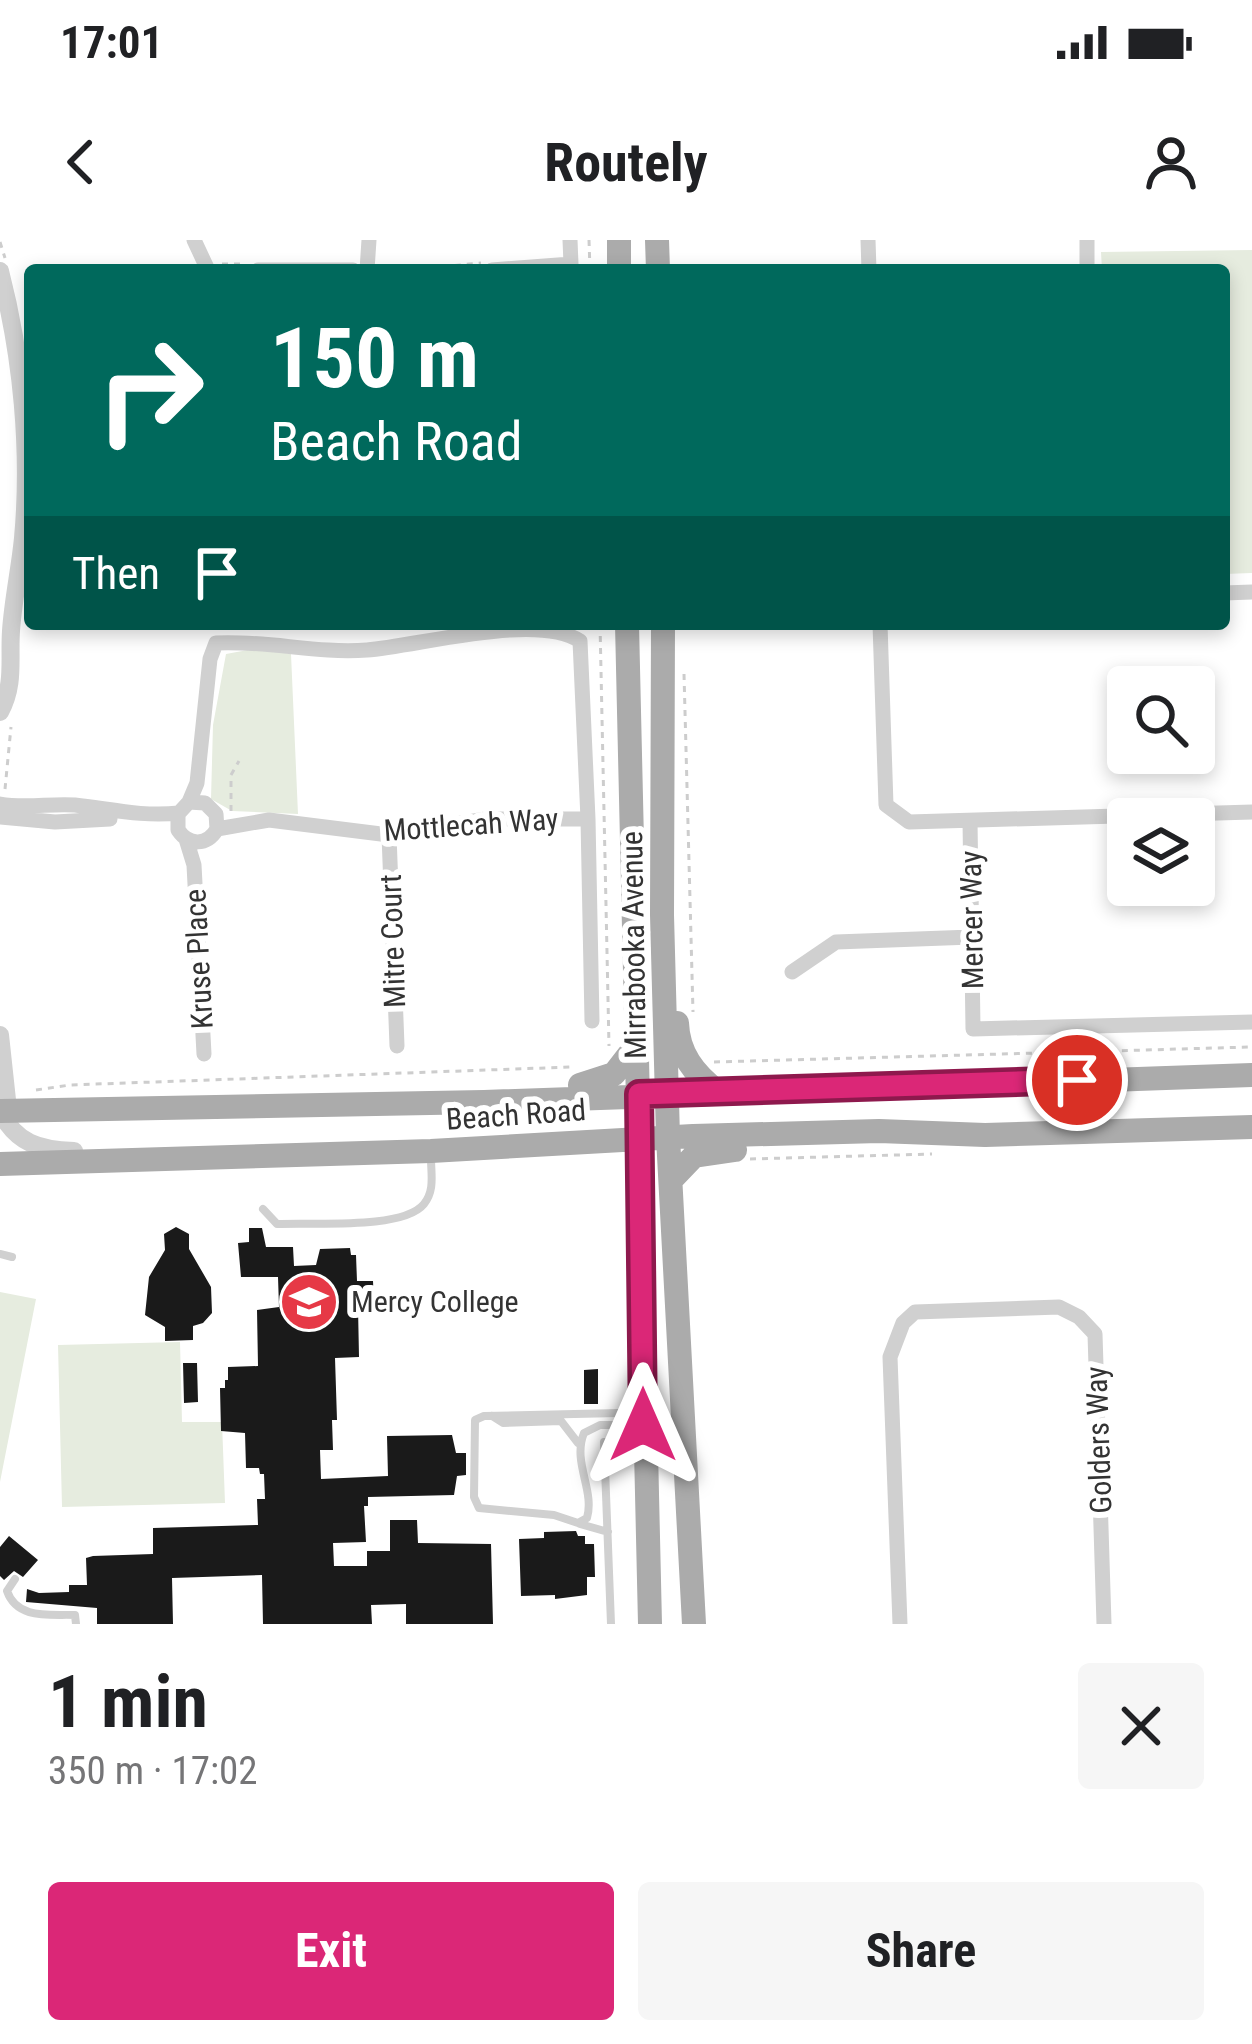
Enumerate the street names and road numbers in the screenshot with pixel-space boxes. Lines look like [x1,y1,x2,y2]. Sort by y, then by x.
street label: Mottlecah Way [382,801,559,848]
street label: Mirrabooka Avenue [614,831,653,1059]
street label: Mercer Way [953,850,990,990]
street label: Mitre Court [373,874,412,1008]
street label: Kruse Place [177,888,220,1030]
street label: Beach Road [445,1092,587,1137]
street label: Golders Way [1078,1366,1119,1514]

